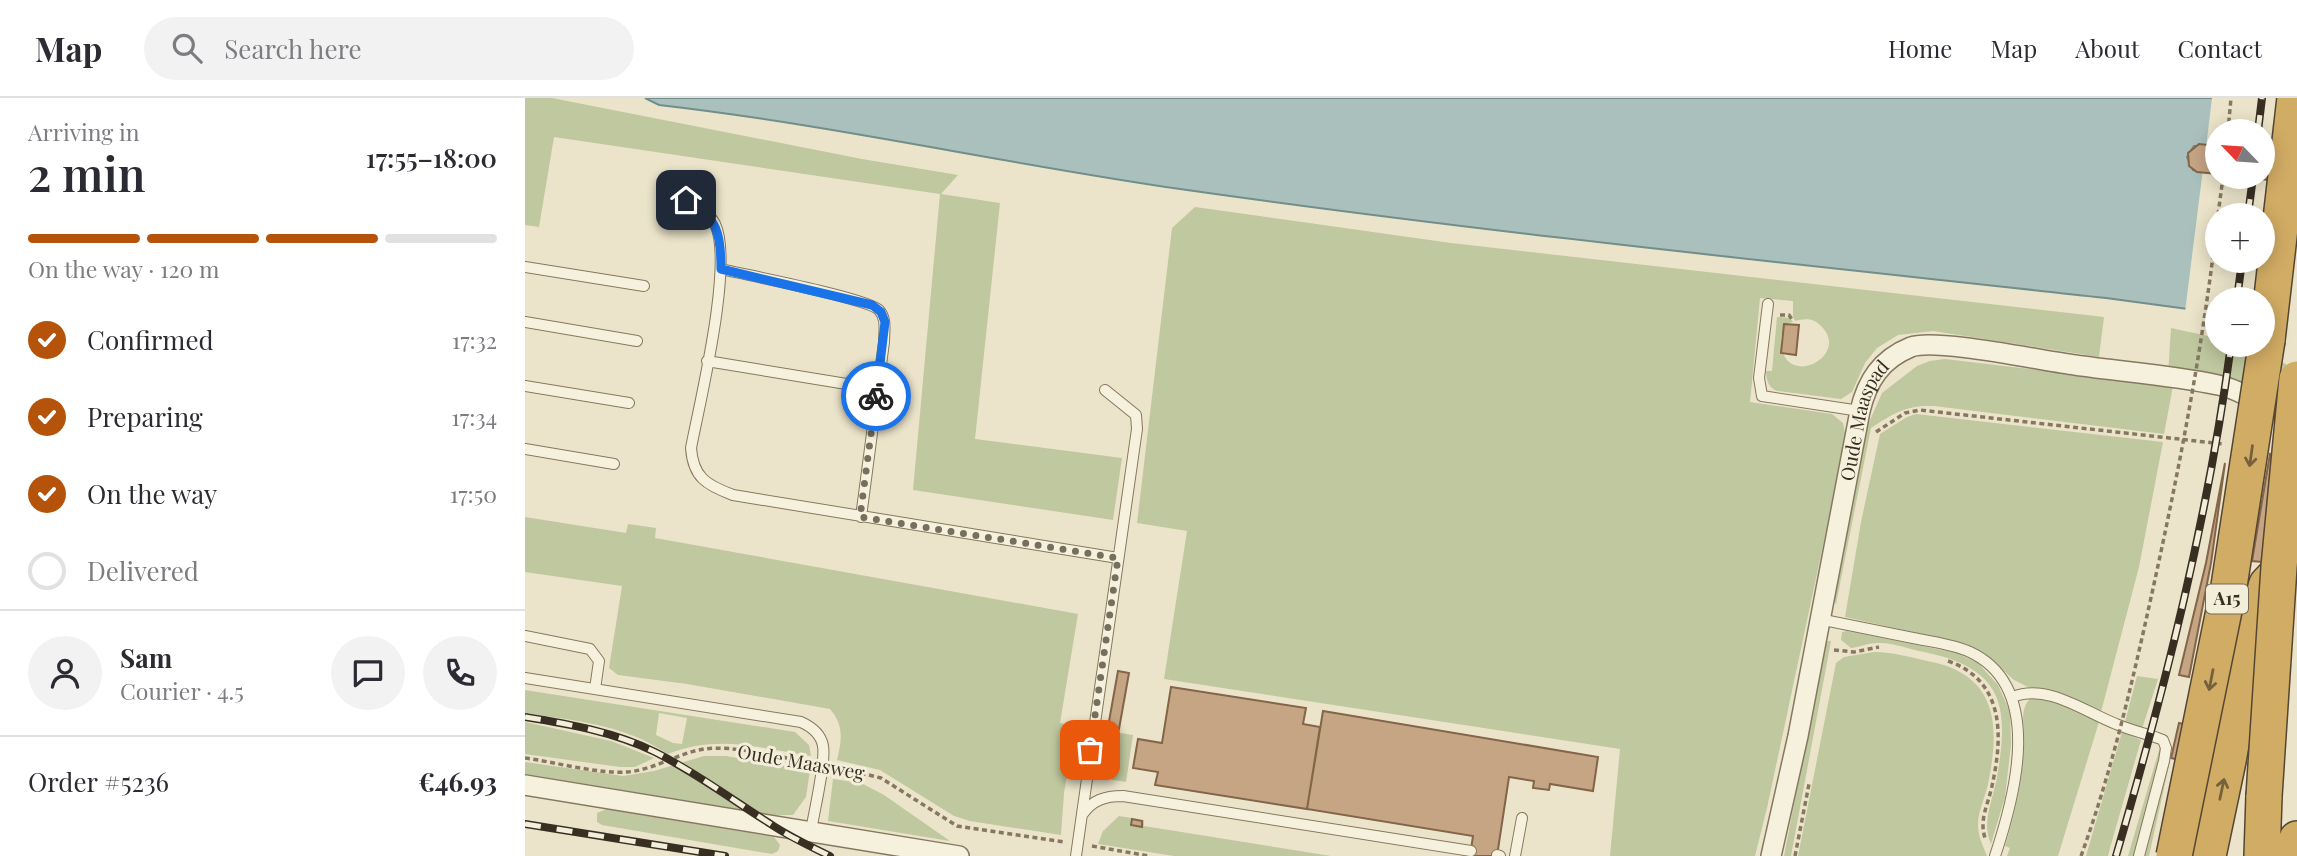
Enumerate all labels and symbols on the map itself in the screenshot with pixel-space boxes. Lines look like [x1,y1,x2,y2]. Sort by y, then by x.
north arrow [2205,119,2275,189]
pin [656,170,716,230]
street label: Oude Maaspad [1833,353,1894,483]
courier [841,361,911,431]
one-way arrow [2244,444,2257,467]
road number: A15 [2206,584,2248,614]
one-way arrow [2204,668,2217,691]
pin [1060,720,1120,780]
street label: Oude Maasweg [736,737,867,785]
one-way arrow [2216,778,2230,801]

